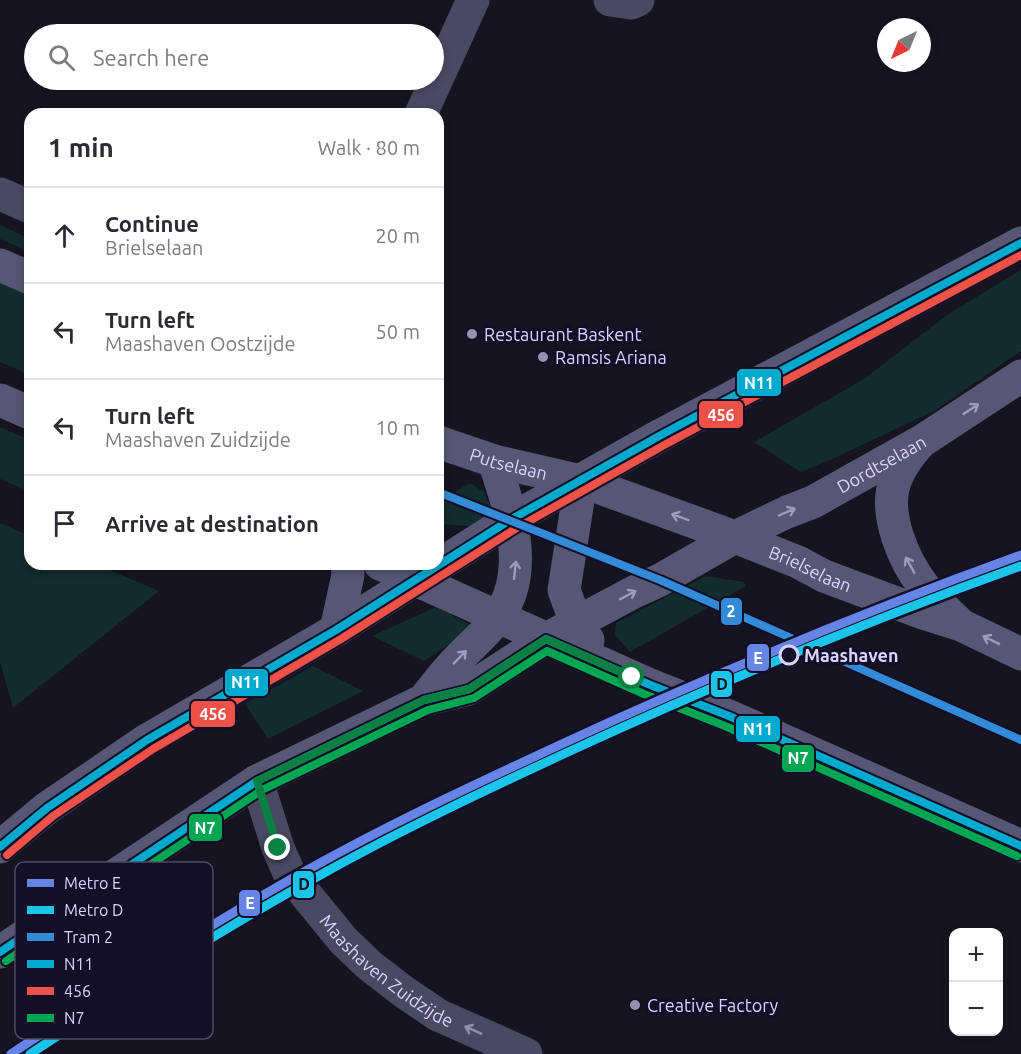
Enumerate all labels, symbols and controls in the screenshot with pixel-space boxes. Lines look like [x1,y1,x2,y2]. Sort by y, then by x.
north arrow [877,18,931,72]
search box [24,24,444,90]
icon: search [45,41,78,74]
text: Search here [93,45,209,70]
text: 1 min [48,133,114,162]
text: Walk · 80 m [318,136,420,159]
text: Continue [105,211,199,236]
icon: ahead [48,219,81,252]
text: 20 m [376,224,420,247]
text: Brielselaan [105,236,203,259]
text: Turn left [105,307,195,332]
icon: left [48,315,81,348]
text: 50 m [376,320,420,343]
place label: Restaurant Baskent [484,324,642,344]
marker: Restaurant Baskent [465,327,479,341]
text: Maashaven Oostzijde [105,332,295,355]
place label: Ramsis Ariana [555,347,667,367]
marker: Ramsis Ariana [536,350,550,364]
line badge: N11 [736,368,782,397]
text: N11 [744,374,774,392]
line badge: 456 [698,400,744,429]
text: Turn left [105,403,195,428]
one-way arrow [962,403,979,415]
text: 456 [707,406,735,424]
icon: left [48,411,81,444]
text: 10 m [376,416,420,439]
text: Maashaven Zuidzijde [105,428,291,451]
street label: Dordtselaan [833,431,929,497]
street label: Putselaan [467,444,549,483]
one-way arrow [778,506,796,517]
icon: arrive [48,507,81,540]
text: Arrive at destination [105,511,319,536]
one-way arrow [671,511,690,522]
street label: Brielselaan [766,542,854,595]
one-way arrow [904,557,916,574]
one-way arrow [510,561,521,580]
one-way arrow [619,589,636,601]
line badge: 2 [720,597,743,626]
text: 2 [726,602,736,620]
one-way arrow [983,633,1001,645]
line badge: E [746,643,770,672]
marker: Maashaven [779,645,799,665]
place label: Maashaven [804,645,899,665]
text: E [753,649,763,667]
one-way arrow [453,650,467,665]
route start [618,663,644,689]
line badge: N11 [224,668,269,697]
line badge: D [710,670,733,698]
text: N11 [231,673,261,691]
text: D [716,675,728,693]
line badge: 456 [190,700,236,728]
text: 456 [199,705,227,723]
line badge: N11 [735,715,781,743]
text: N11 [743,720,773,738]
line badge: N7 [781,744,815,773]
text: N7 [788,749,808,767]
line badge: N7 [188,813,223,842]
text: N7 [195,819,215,837]
route end [264,834,290,860]
legend [15,862,213,1039]
line badge: D [292,870,315,899]
text: Metro E [64,874,121,892]
text: D [298,875,310,893]
line badge: E [238,889,261,917]
text: E [245,894,255,912]
text: Metro D [64,901,123,919]
street label: Maashaven Zuidzijde [316,910,456,1031]
text: Tram 2 [64,928,113,946]
map controls [949,928,1003,1036]
button: + [949,928,1003,982]
text: N11 [64,955,93,973]
text: 456 [64,982,91,1000]
button: − [949,982,1003,1036]
place label: Creative Factory [647,995,778,1015]
marker: Creative Factory [628,998,642,1012]
text: N7 [64,1009,84,1027]
one-way arrow [464,1024,482,1035]

